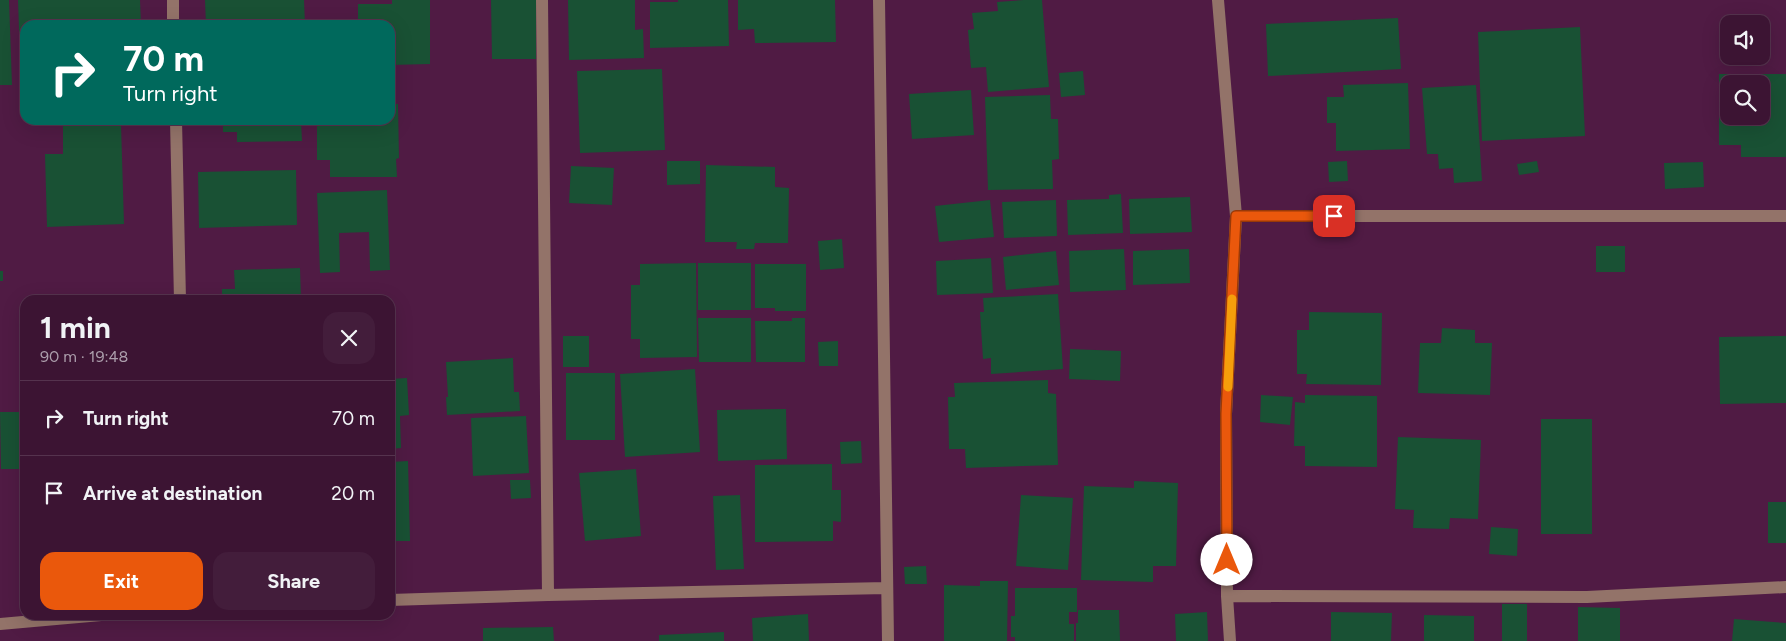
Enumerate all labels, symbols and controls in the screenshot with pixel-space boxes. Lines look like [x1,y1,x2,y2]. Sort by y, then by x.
map controls [1720,15,1770,125]
button: sound [1720,15,1770,65]
text: 70 m [123,38,204,80]
icon: right [40,40,105,105]
button: search [1720,75,1770,125]
text: Turn right [123,80,218,107]
pin [1313,195,1355,237]
icon: arrive [1320,202,1348,230]
text: 1 min [40,309,111,346]
button: close [323,312,375,364]
text: 90 m · 19:48 [40,347,128,366]
icon: right [40,404,68,432]
text: Turn right [83,407,169,430]
text: 70 m [332,407,375,430]
icon: arrive [40,479,68,507]
text: Arrive at destination [83,482,262,505]
text: 20 m [331,482,375,505]
position arrow [1200,533,1252,585]
button: Exit [40,552,203,610]
button: Share [213,552,375,610]

